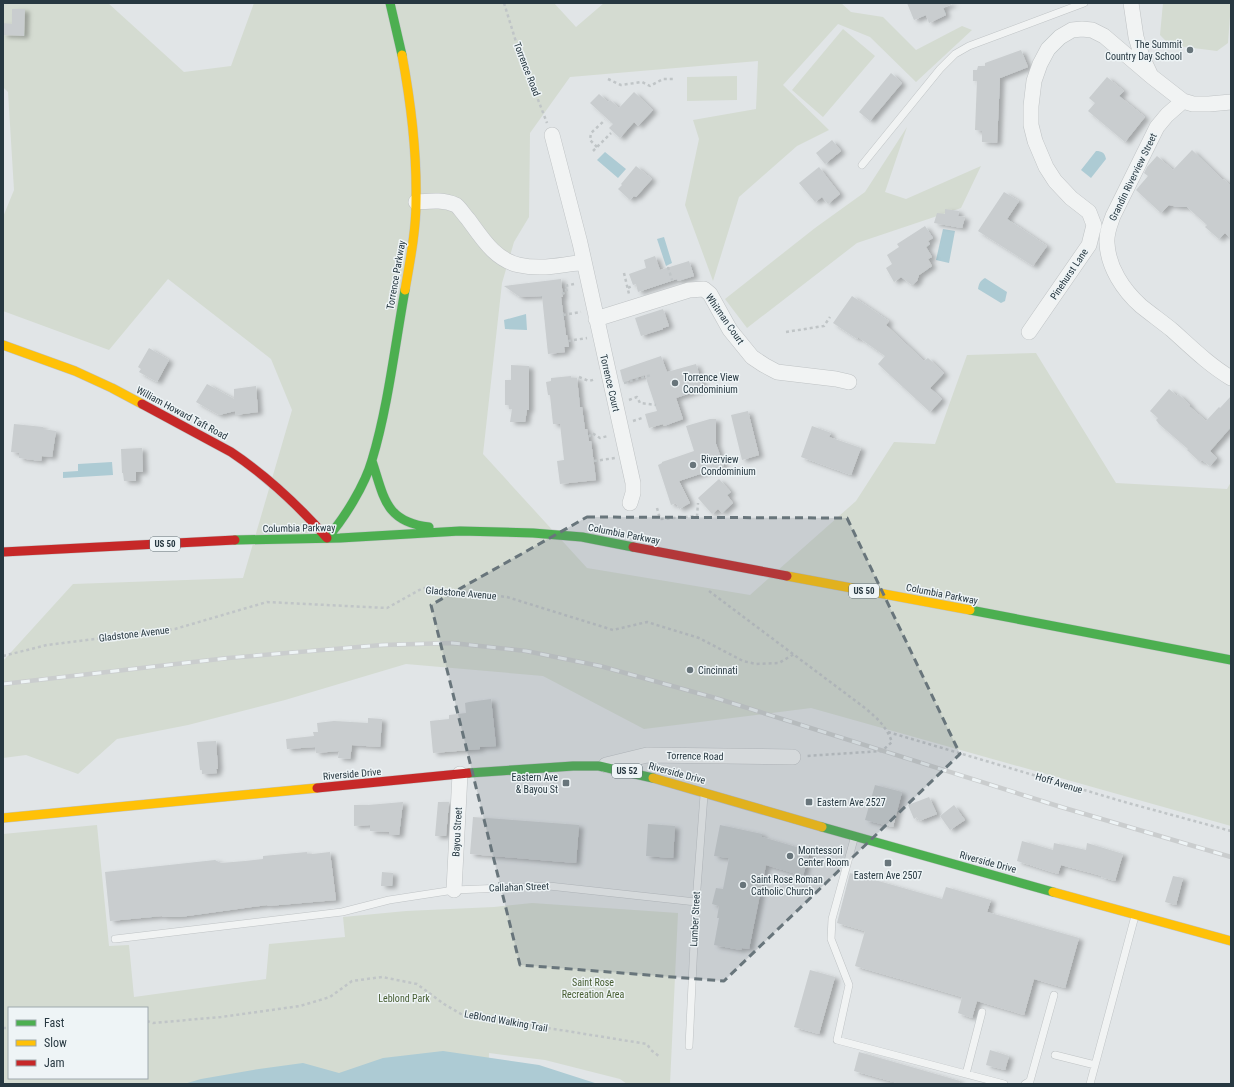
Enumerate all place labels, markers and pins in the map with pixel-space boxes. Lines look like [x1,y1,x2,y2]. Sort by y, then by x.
place label: The Summit Country Day School [1105,39,1182,62]
marker: The Summit Country Day School [1185,45,1195,55]
place label: Torrence View Condominium [683,372,739,395]
marker: Torrence View Condominium [670,378,680,388]
place label: Riverview Condominium [701,454,756,477]
marker: Riverview Condominium [688,460,698,470]
marker: Cincinnati [685,665,695,675]
place label: Cincinnati [698,665,737,676]
place label: Eastern Ave & Bayou St [511,772,558,795]
marker: Eastern Ave & Bayou St [561,778,571,788]
marker: Eastern Ave 2527 [804,797,814,807]
place label: Eastern Ave 2527 [817,797,886,808]
place label: Montessori Center Room [798,845,849,868]
marker: Montessori Center Room [785,851,795,861]
marker: Eastern Ave 2507 [883,858,893,868]
place label: Eastern Ave 2507 [854,870,922,881]
place label: Saint Rose Roman Catholic Church [751,874,823,897]
marker: Saint Rose Roman Catholic Church [738,880,748,890]

